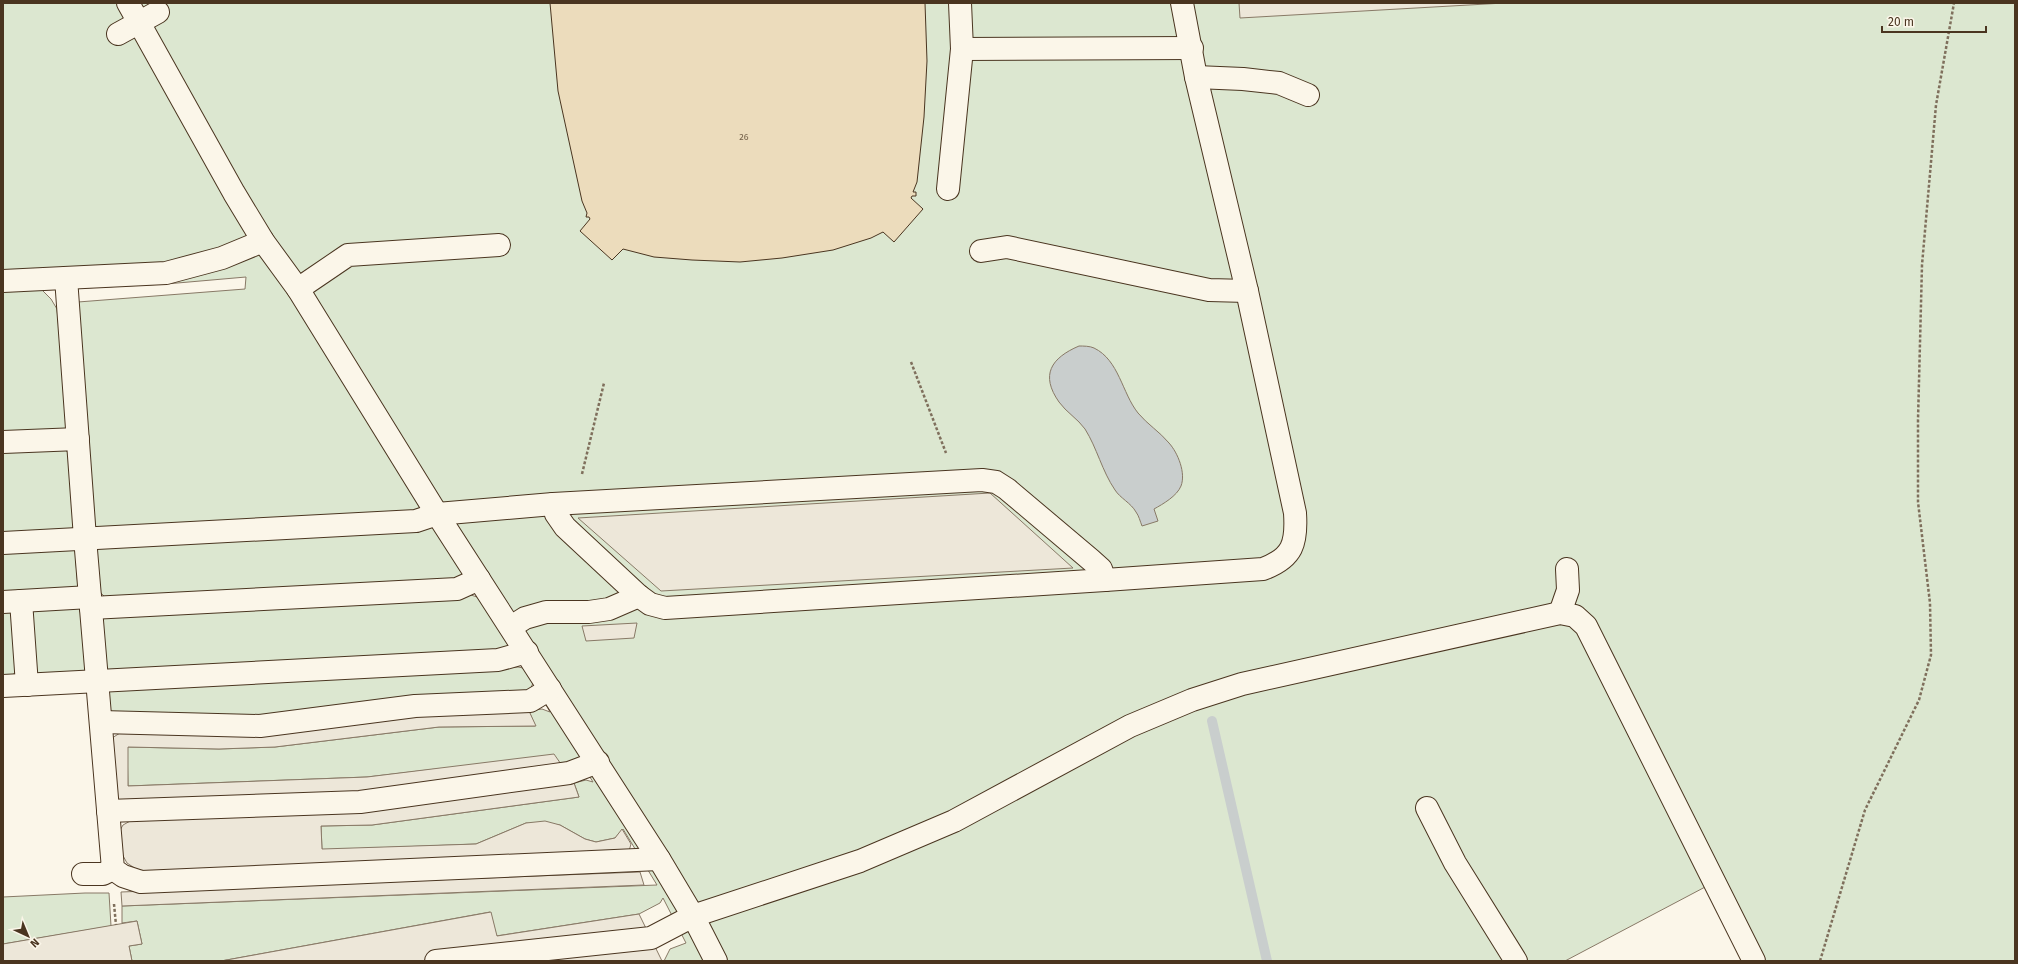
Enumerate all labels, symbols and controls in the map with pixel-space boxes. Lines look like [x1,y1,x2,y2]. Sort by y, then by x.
scale bar [1882,8,1986,34]
text: 20 m [1888,15,1914,29]
house number: 26 [739,132,749,142]
north arrow [8,916,48,956]
text: N [27,936,42,950]

